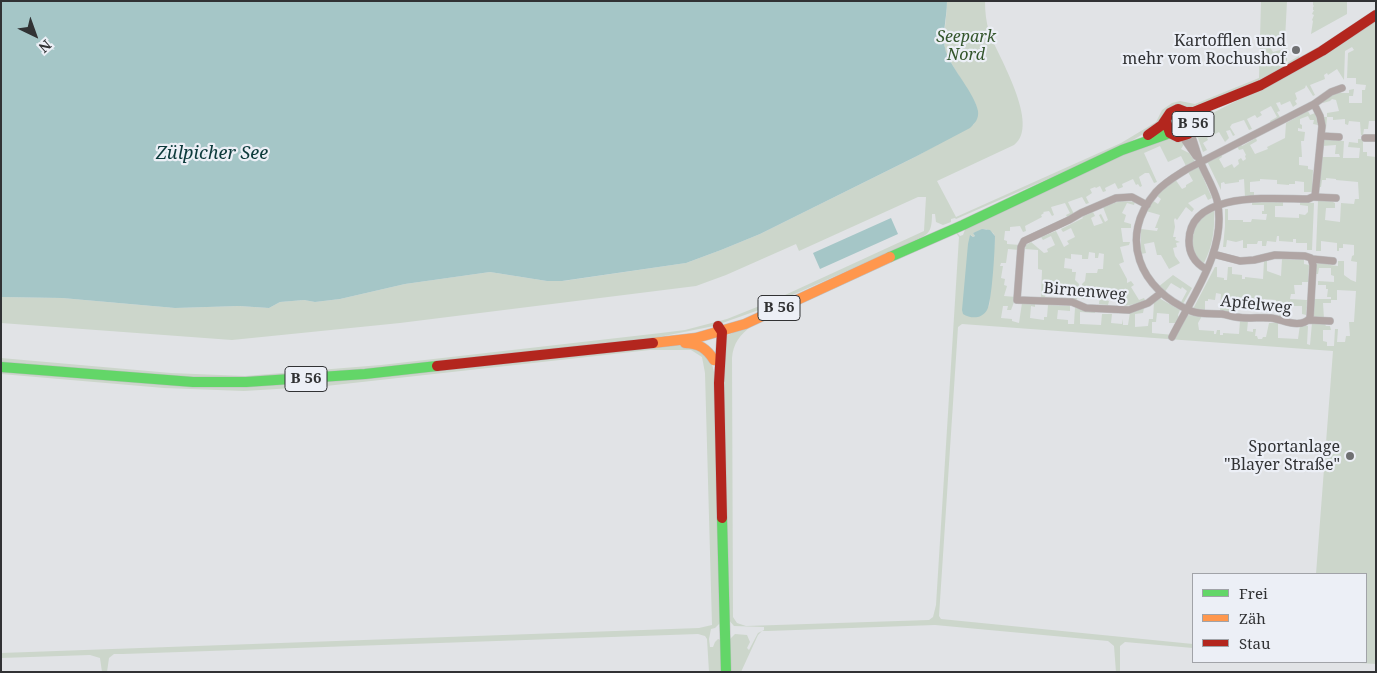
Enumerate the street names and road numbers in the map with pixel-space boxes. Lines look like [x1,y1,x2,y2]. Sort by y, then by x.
road number: B 56 [1172,112,1214,136]
street label: Birnenweg [1043,279,1127,305]
street label: Apfelweg [1219,292,1293,318]
road number: B 56 [758,296,800,320]
road number: B 56 [285,366,327,392]

